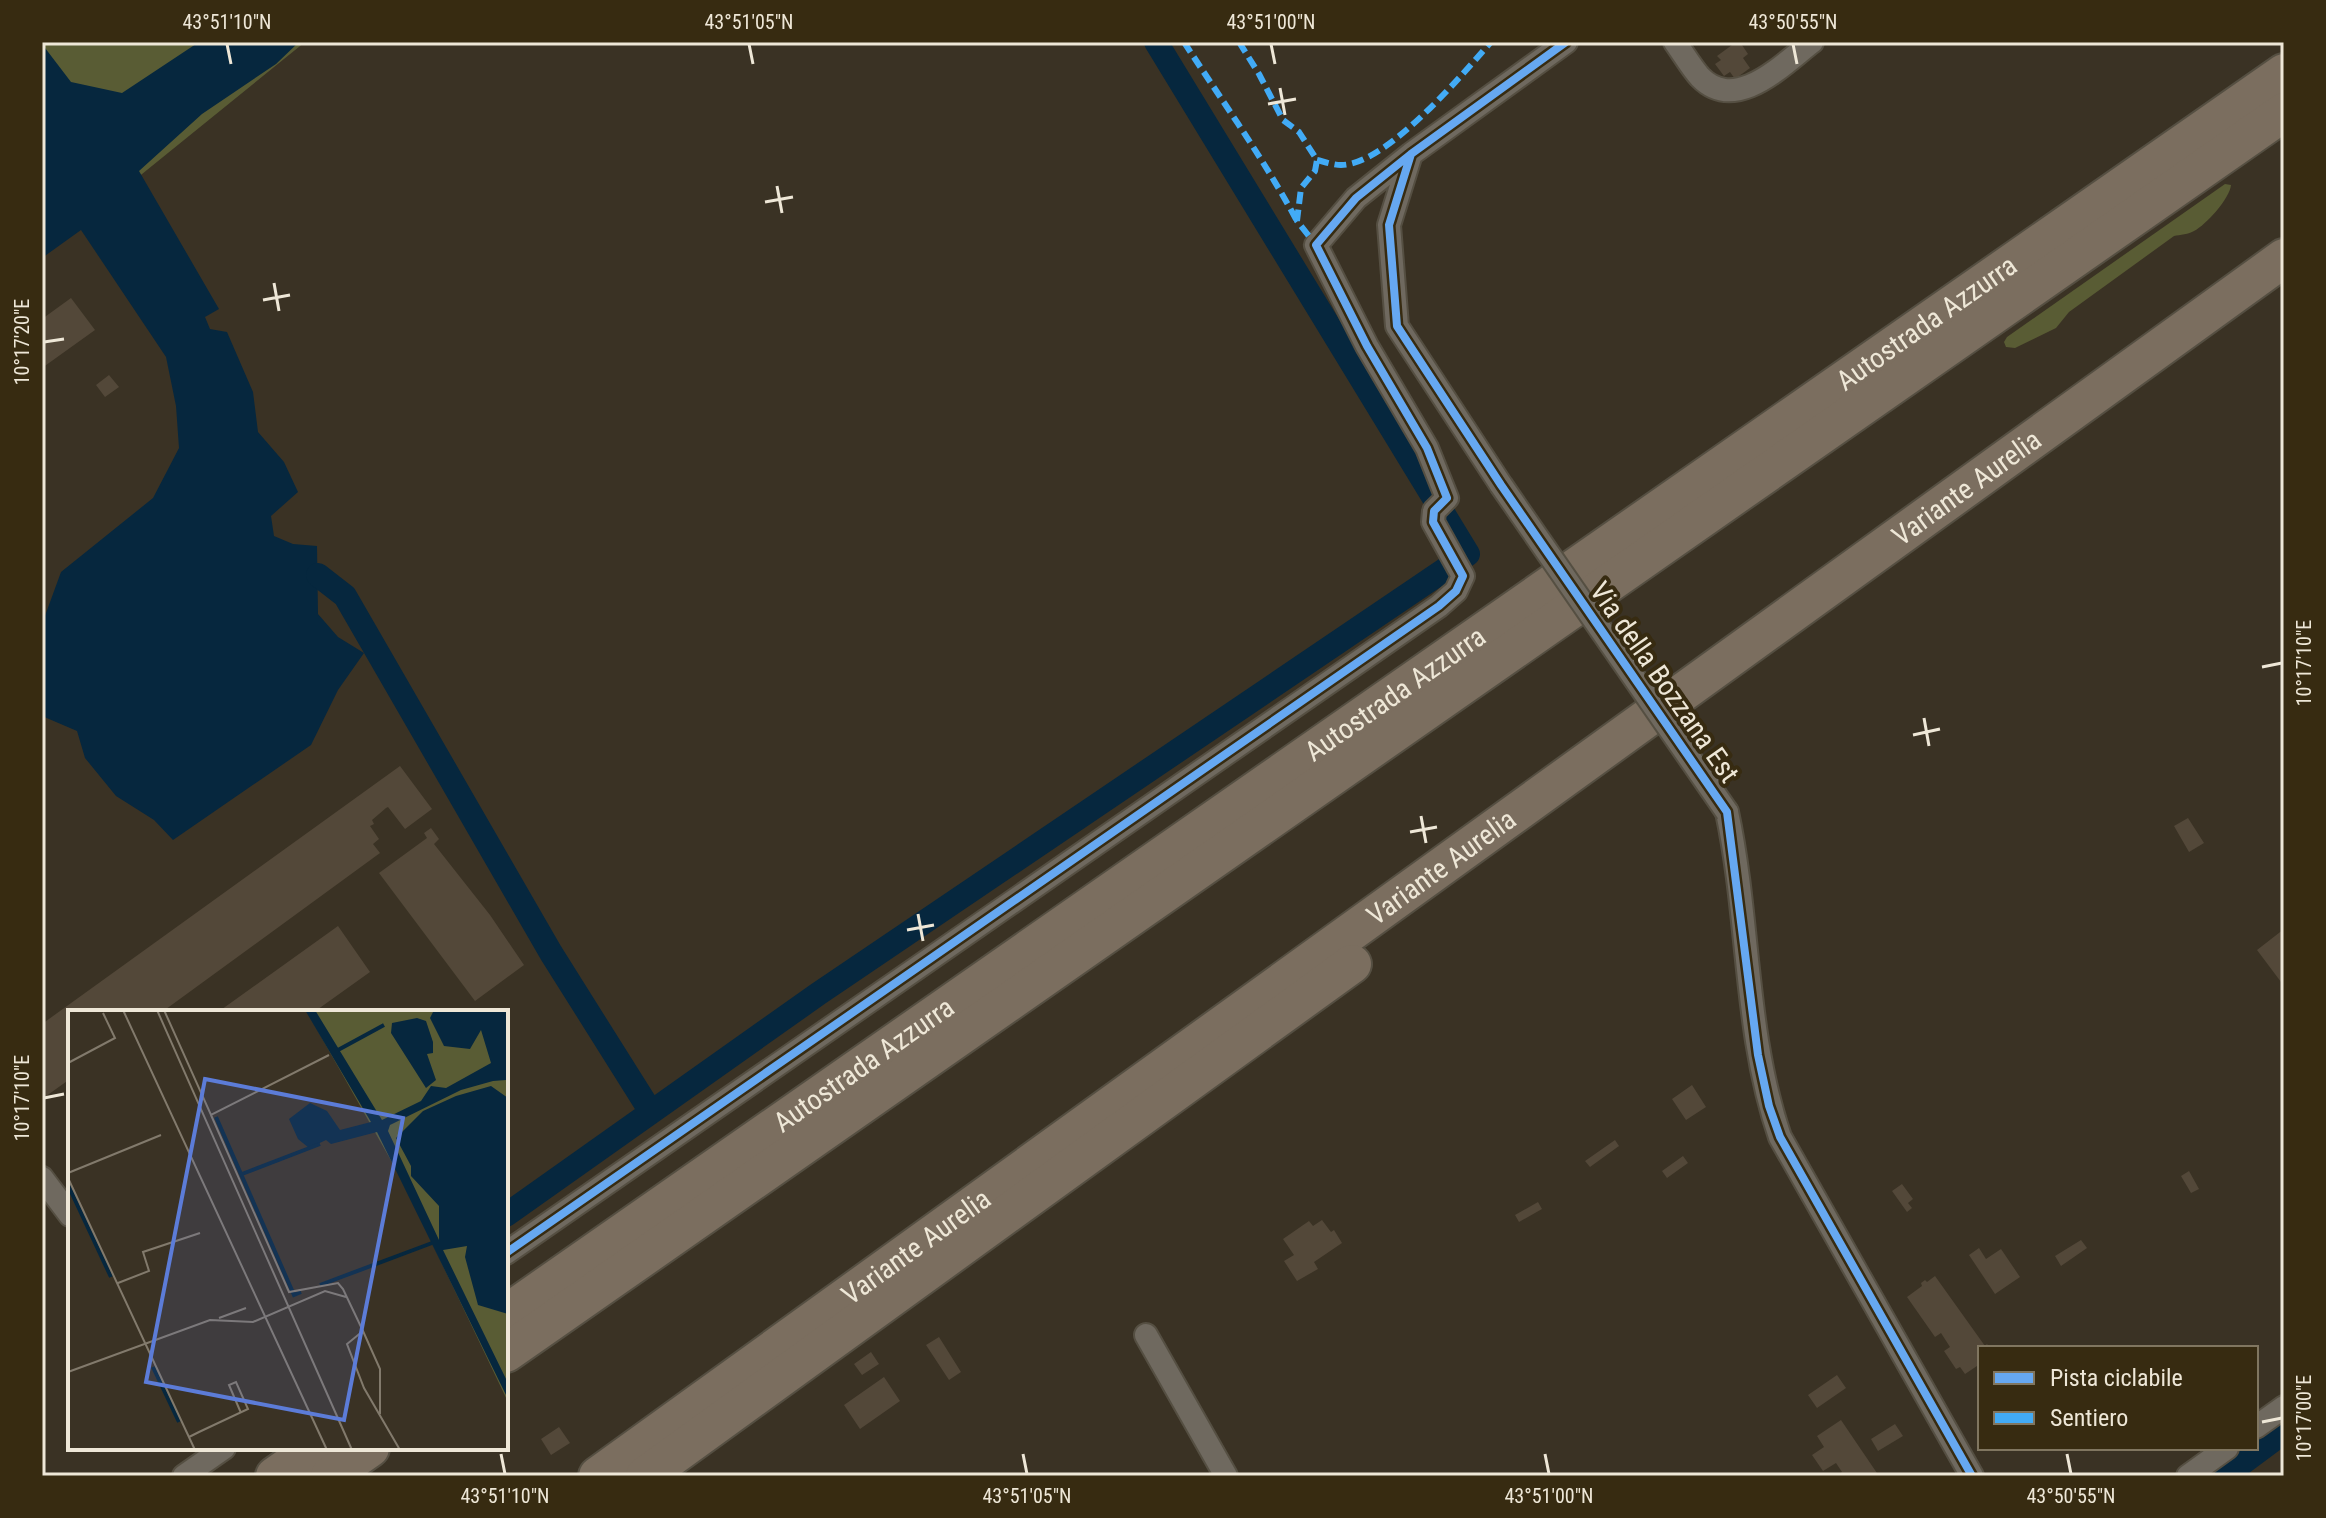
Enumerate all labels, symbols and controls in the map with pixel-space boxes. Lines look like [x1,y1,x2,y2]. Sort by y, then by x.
text: 43°51'10"N [182,10,272,34]
text: 43°51'05"N [704,10,794,34]
text: 43°51'00"N [1226,10,1316,34]
text: 43°50'55"N [1748,10,1838,34]
street label: Autostrada Azzurra [1830,249,2023,397]
text: 10°17'20"E [10,299,34,385]
street label: Variante Aurelia [1886,423,2047,553]
street label: Via della Bozzana Est [1583,576,1746,789]
street label: Autostrada Azzurra [1299,620,1492,768]
text: 10°17'10"E [2292,620,2316,706]
street label: Variante Aurelia [1361,803,1522,932]
street label: Autostrada Azzurra [767,991,960,1139]
inset map [68,1010,508,1450]
text: 10°17'10"E [10,1055,34,1141]
street label: Variante Aurelia [835,1182,997,1312]
legend [1978,1346,2258,1450]
text: Pista ciclabile [2050,1364,2183,1392]
text: 10°17'00"E [2292,1375,2316,1461]
text: Sentiero [2050,1404,2128,1432]
text: 43°51'10"N [460,1484,550,1508]
text: 43°51'05"N [982,1484,1072,1508]
text: 43°51'00"N [1504,1484,1594,1508]
text: 43°50'55"N [2026,1484,2116,1508]

